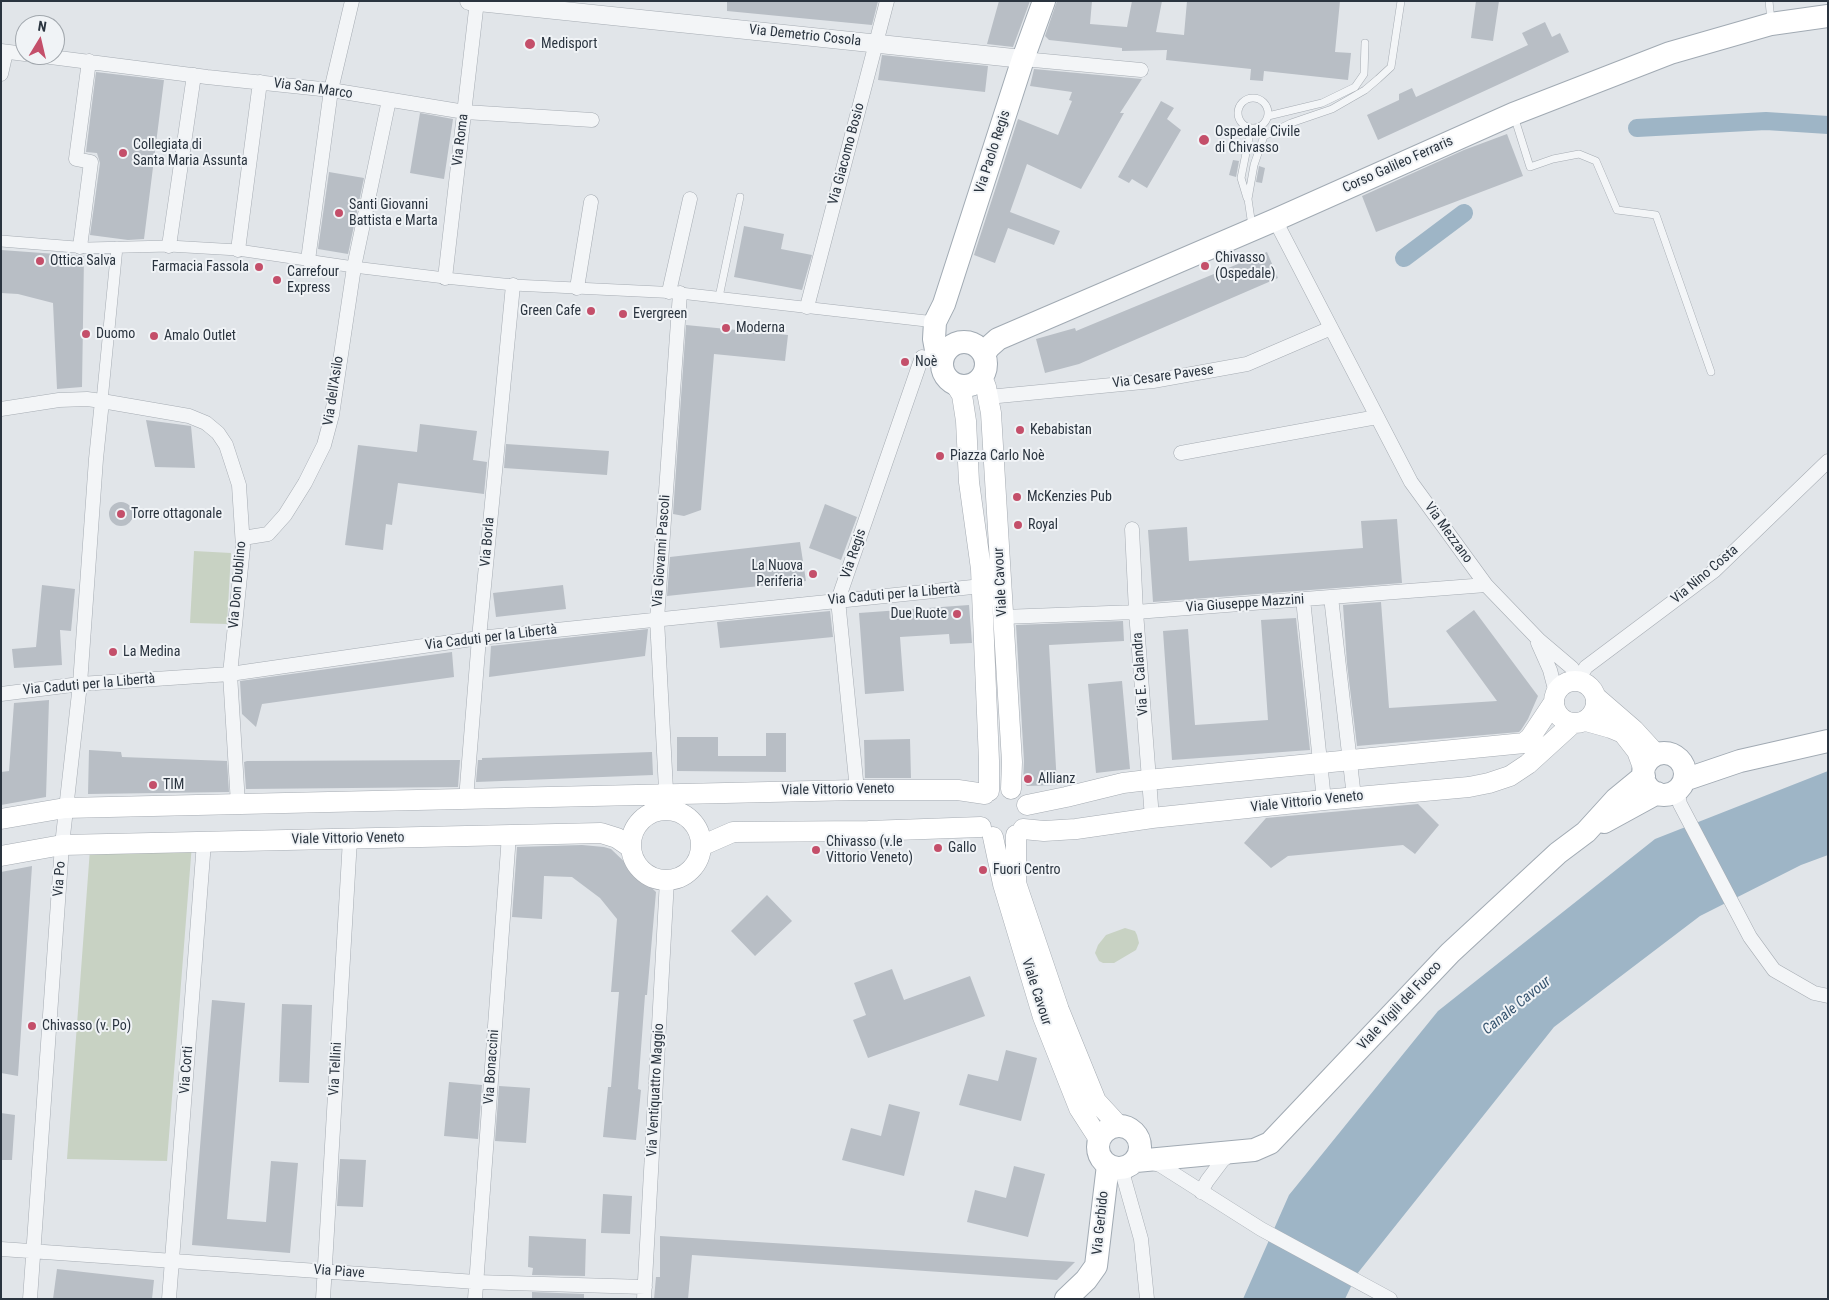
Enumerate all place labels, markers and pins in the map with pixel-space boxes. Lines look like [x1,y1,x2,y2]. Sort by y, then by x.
place label: Medisport [541,36,597,52]
marker: Medisport [523,37,537,51]
place label: Ospedale Civile di Chivasso [1215,124,1300,156]
marker: Ospedale Civile di Chivasso [1197,133,1211,147]
place label: Collegiata di Santa Maria Assunta [133,137,248,170]
marker: Collegiata di Santa Maria Assunta [117,147,129,159]
place label: Santi Giovanni Battista e Marta [349,197,438,230]
marker: Santi Giovanni Battista e Marta [333,207,345,219]
place label: Chivasso (Ospedale) [1215,250,1276,282]
place label: Ottica Salva [50,253,116,269]
marker: Ottica Salva [34,255,46,267]
place label: Farmacia Fassola [152,259,249,275]
marker: Chivasso (Ospedale) [1199,260,1211,272]
marker: Farmacia Fassola [253,261,265,273]
place label: Carrefour Express [287,264,339,296]
marker: Carrefour Express [271,274,283,286]
place label: Green Cafe [520,303,581,319]
marker: Green Cafe [585,305,597,317]
place label: Evergreen [633,306,687,322]
marker: Evergreen [617,308,629,320]
place label: Moderna [736,320,785,336]
marker: Moderna [720,322,732,334]
place label: Duomo [96,326,135,342]
marker: Duomo [80,328,92,340]
place label: Amalo Outlet [164,328,236,344]
marker: Amalo Outlet [148,330,160,342]
place label: Noè [915,354,937,370]
marker: Noè [899,356,911,368]
place label: Kebabistan [1030,422,1092,438]
marker: Kebabistan [1014,424,1026,436]
place label: Piazza Carlo Noè [950,448,1045,464]
marker: Piazza Carlo Noè [934,450,946,462]
place label: McKenzies Pub [1027,489,1112,505]
marker: McKenzies Pub [1011,491,1023,503]
place label: Torre ottagonale [131,506,222,522]
marker: Torre ottagonale [115,508,127,520]
place label: Royal [1028,517,1058,533]
marker: Royal [1012,519,1024,531]
place label: La Nuova Periferia [751,558,803,590]
marker: La Nuova Periferia [807,568,819,580]
place label: Due Ruote [891,606,947,622]
marker: Due Ruote [951,608,963,620]
place label: La Medina [123,644,180,660]
marker: La Medina [107,646,119,658]
place label: Allianz [1038,771,1075,787]
marker: Allianz [1022,773,1034,785]
place label: TIM [163,777,184,793]
marker: TIM [147,779,159,791]
place label: Chivasso (v.le Vittorio Veneto) [826,834,913,866]
place label: Gallo [948,840,976,856]
marker: Gallo [932,842,944,854]
marker: Chivasso (v.le Vittorio Veneto) [810,844,822,856]
place label: Fuori Centro [993,862,1061,878]
marker: Fuori Centro [977,864,989,876]
place label: Chivasso (v. Po) [42,1018,131,1034]
marker: Chivasso (v. Po) [26,1020,38,1032]

